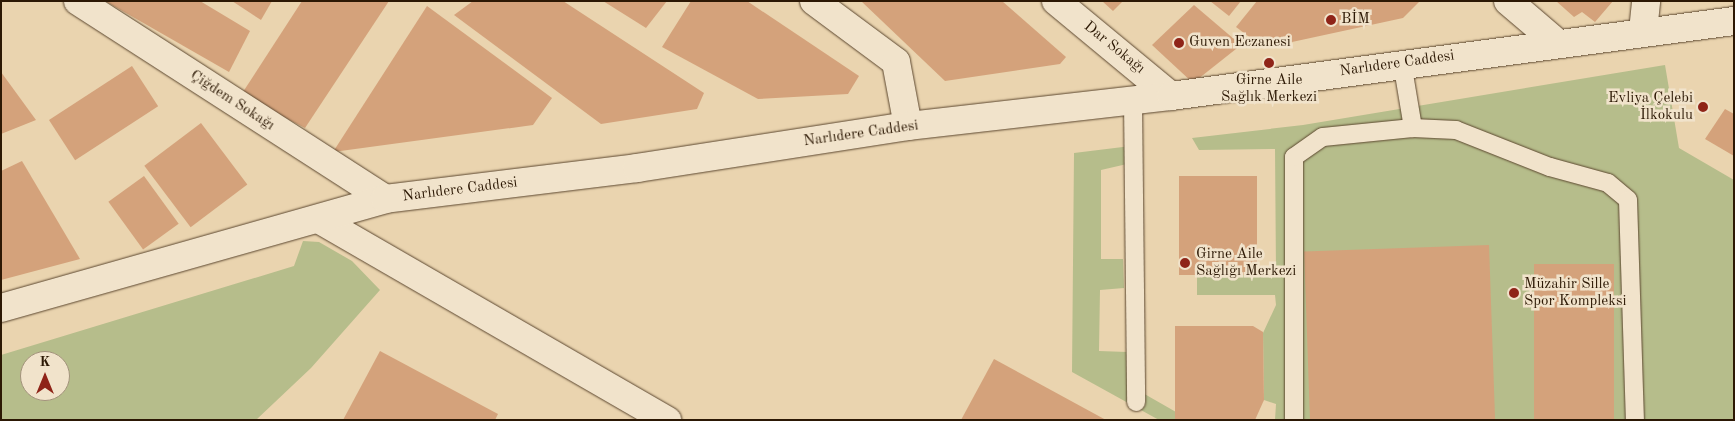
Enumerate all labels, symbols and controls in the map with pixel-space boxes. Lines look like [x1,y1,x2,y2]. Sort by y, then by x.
place label: BİM [1341,11,1370,29]
marker: BİM [1325,14,1337,26]
street label: Dar Sokağı [1080,18,1148,78]
place label: Guven Eczanesi [1189,34,1291,52]
marker: Guven Eczanesi [1173,37,1185,49]
street label: Narlıdere Caddesi [1338,47,1456,81]
marker: Girne Aile Sağlık Merkezi [1263,57,1275,69]
street label: Çiğdem Sokağı [186,67,278,135]
place label: Girne Aile Sağlık Merkezi [1221,71,1317,106]
place label: Evliya Çelebi İlkokulu [1608,89,1693,124]
marker: Evliya Çelebi İlkokulu [1697,101,1709,113]
street label: Narlıdere Caddesi [802,117,920,151]
street label: Narlıdere Caddesi [401,174,519,206]
place label: Girne Aile Sağlığı Merkezi [1196,245,1296,280]
marker: Girne Aile Sağlığı Merkezi [1178,256,1192,270]
place label: Müzahir Sille Spor Kompleksi [1524,275,1627,310]
marker: Müzahir Sille Spor Kompleksi [1508,287,1520,299]
north arrow [20,351,70,401]
text: K [40,355,50,369]

